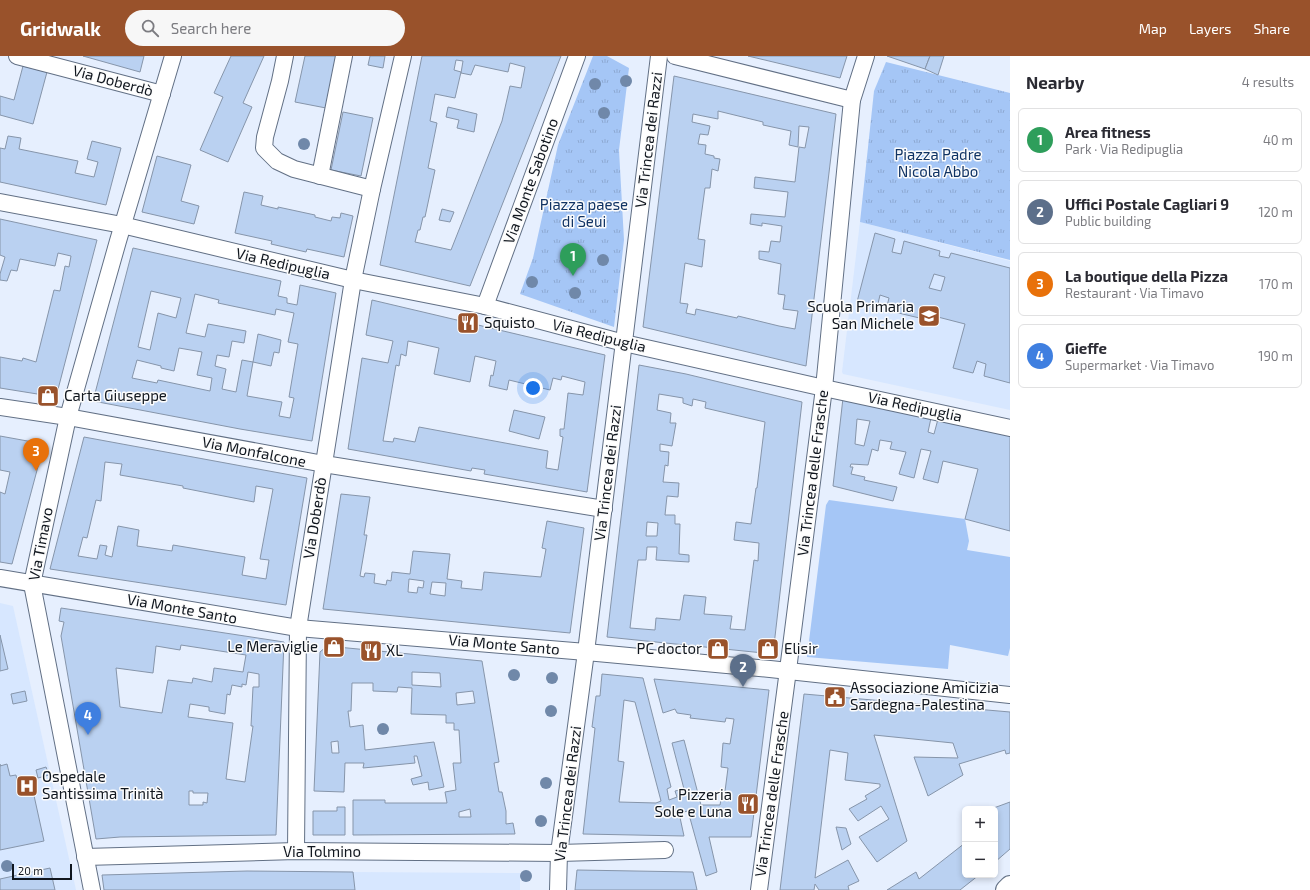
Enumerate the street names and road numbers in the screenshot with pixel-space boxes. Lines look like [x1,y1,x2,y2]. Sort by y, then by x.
street label: Via Doberdò [71,61,155,99]
street label: Via Trincea dei Razzi [631,71,665,209]
street label: Via Monte Sabotino [499,115,561,246]
street label: Via Redipuglia [234,243,332,283]
street label: Via Redipuglia [550,315,648,355]
street label: Via Redipuglia [866,387,964,425]
street label: Via Trincea delle Frasche [793,389,831,557]
street label: Via Trincea dei Razzi [590,404,624,542]
street label: Via Monfalcone [201,432,308,470]
street label: Via Doberdò [299,476,329,560]
street label: Via Timavo [24,506,56,582]
street label: Via Monte Santo [126,589,239,627]
street label: Via Monte Santo [448,630,560,658]
street label: Via Trincea delle Frasche [750,710,792,878]
street label: Via Trincea dei Razzi [550,725,584,863]
street label: Via Tolmino [283,842,361,860]

